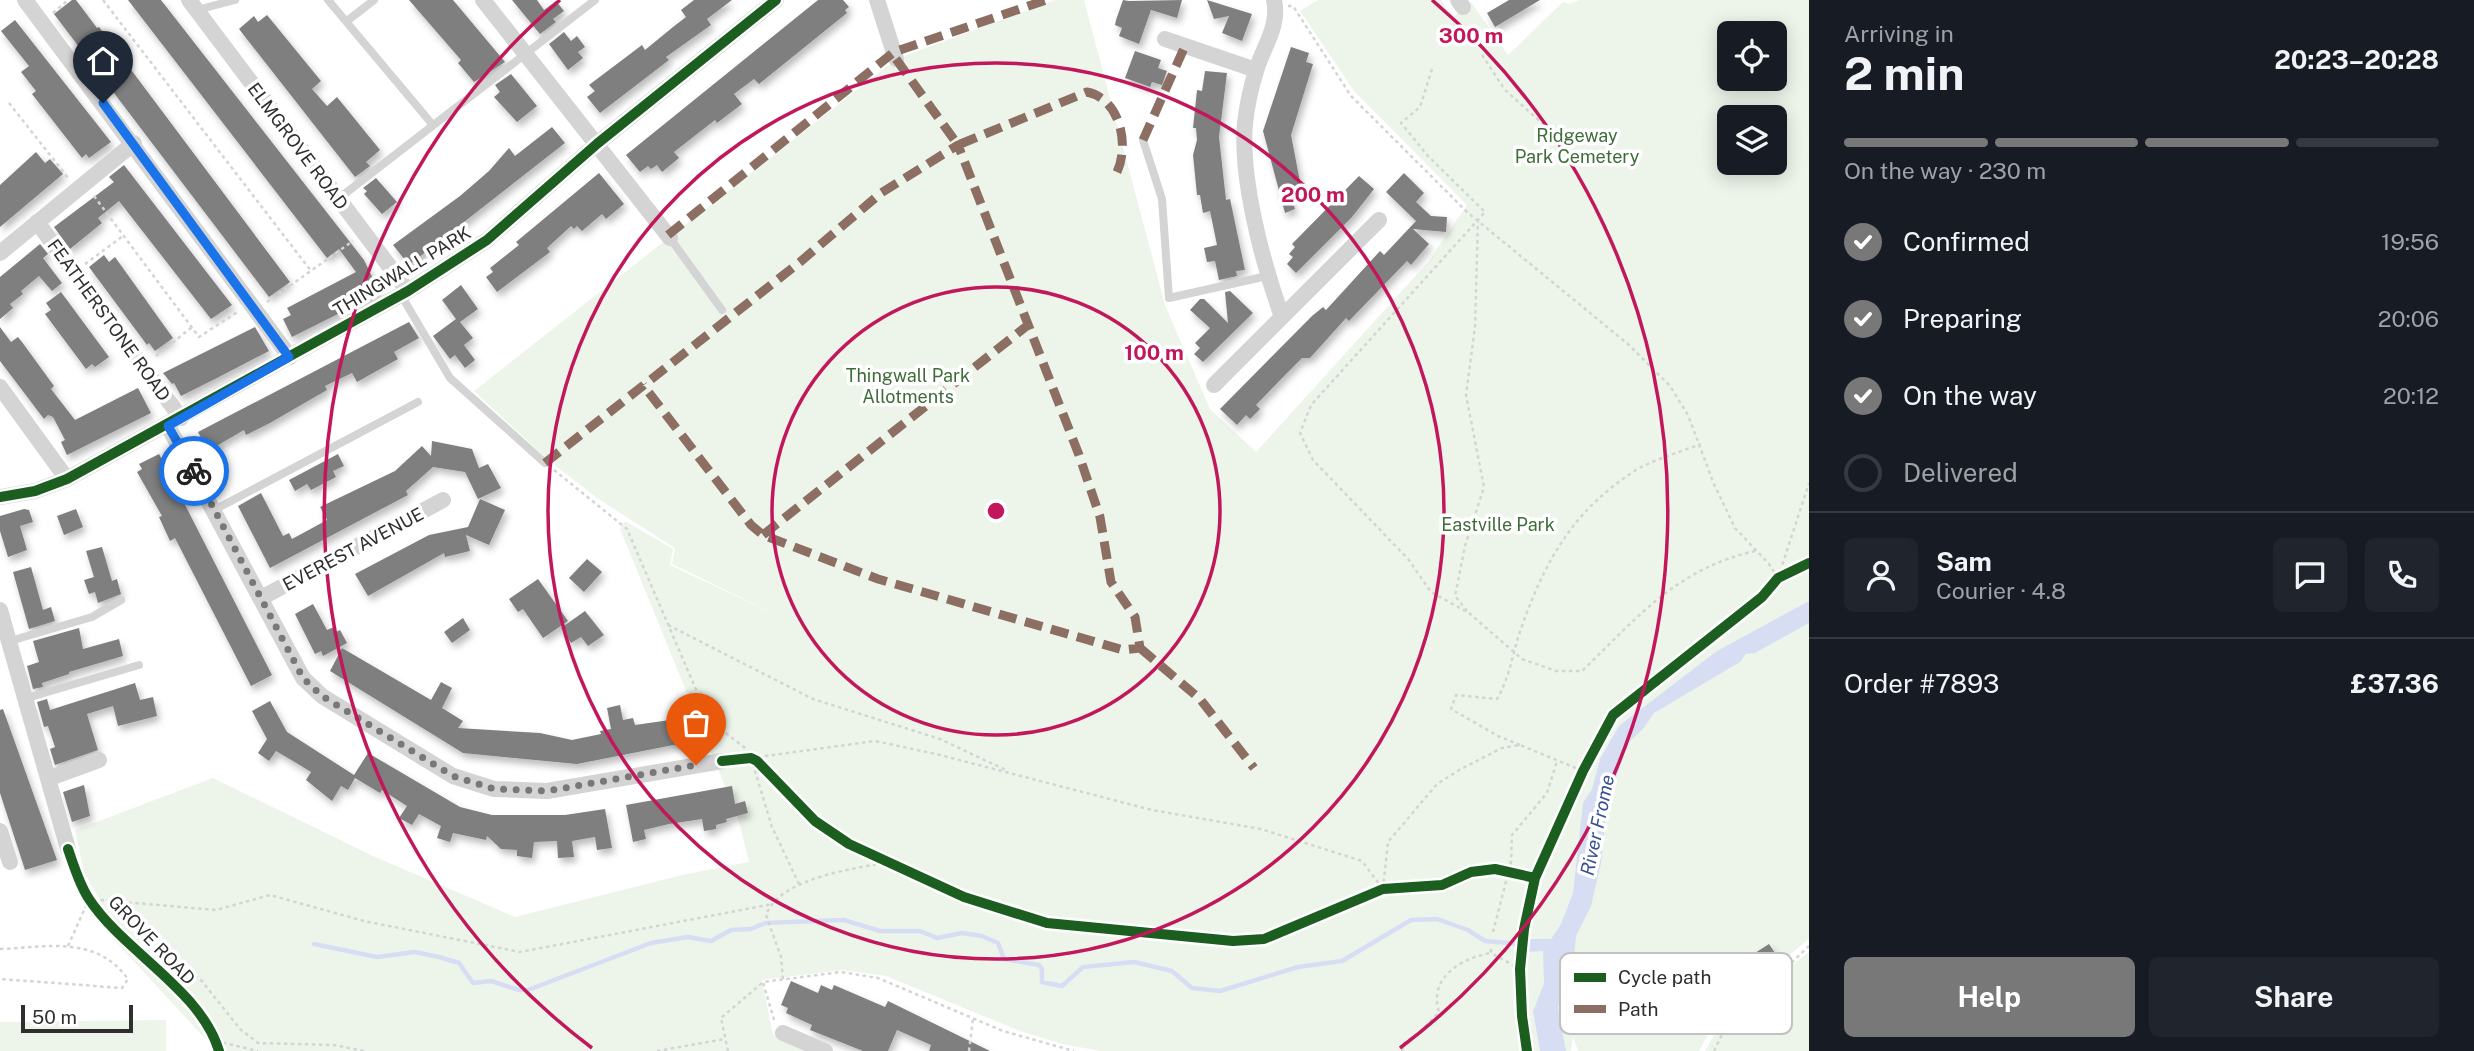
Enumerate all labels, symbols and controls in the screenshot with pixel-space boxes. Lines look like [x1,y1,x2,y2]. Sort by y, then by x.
text: Arriving in [1844,20,1954,47]
map controls [1717,21,1787,175]
button: locate [1717,21,1787,91]
text: 300 m [1439,23,1503,48]
pin [73,31,133,103]
icon: home [84,42,122,80]
text: 20:23–20:28 [2274,44,2439,75]
text: 2 min [1844,46,1964,100]
street label: ELMGROVE ROAD [244,78,352,214]
button: layers [1717,105,1787,175]
park label: Ridgeway Park Cemetery [1515,125,1640,167]
text: On the way · 230 m [1844,157,2046,184]
text: 200 m [1281,182,1345,207]
street label: THINGWALL PARK [330,222,474,320]
icon: check [1844,223,1882,261]
text: Confirmed [1903,226,2030,257]
text: 19:56 [2381,228,2439,255]
street label: FEATHERSTONE ROAD [43,235,175,405]
icon: check [1844,300,1882,338]
text: Preparing [1903,303,2022,334]
text: 20:06 [2378,305,2439,332]
text: 100 m [1124,340,1184,365]
park label: Thingwall Park Allotments [846,365,970,407]
icon: check [1844,377,1882,415]
text: On the way [1903,380,2037,411]
text: 20:12 [2383,382,2439,409]
courier [159,436,229,506]
icon: bike [175,452,213,490]
text: Delivered [1903,457,2018,488]
centre of rings [984,499,1008,523]
street label: EVEREST AVENUE [279,503,427,595]
park label: Eastville Park [1441,514,1555,535]
button: person [1844,538,1918,612]
button: chat [2273,538,2347,612]
button: phone [2365,538,2439,612]
text: Sam [1936,546,1992,577]
text: Courier · 4.8 [1936,577,2066,604]
text: Order #7893 [1844,668,1999,699]
text: £37.36 [2351,668,2439,699]
pin [666,693,726,765]
icon: bag [677,704,715,742]
water label: River Frome [1576,773,1618,877]
street label: GROVE ROAD [104,891,200,989]
legend [1560,953,1792,1034]
button: Help [1844,957,2135,1037]
button: Share [2149,957,2439,1037]
text: Cycle path [1618,966,1711,988]
text: Path [1618,998,1658,1020]
scale bar [21,1002,133,1034]
text: 50 m [32,1006,77,1028]

